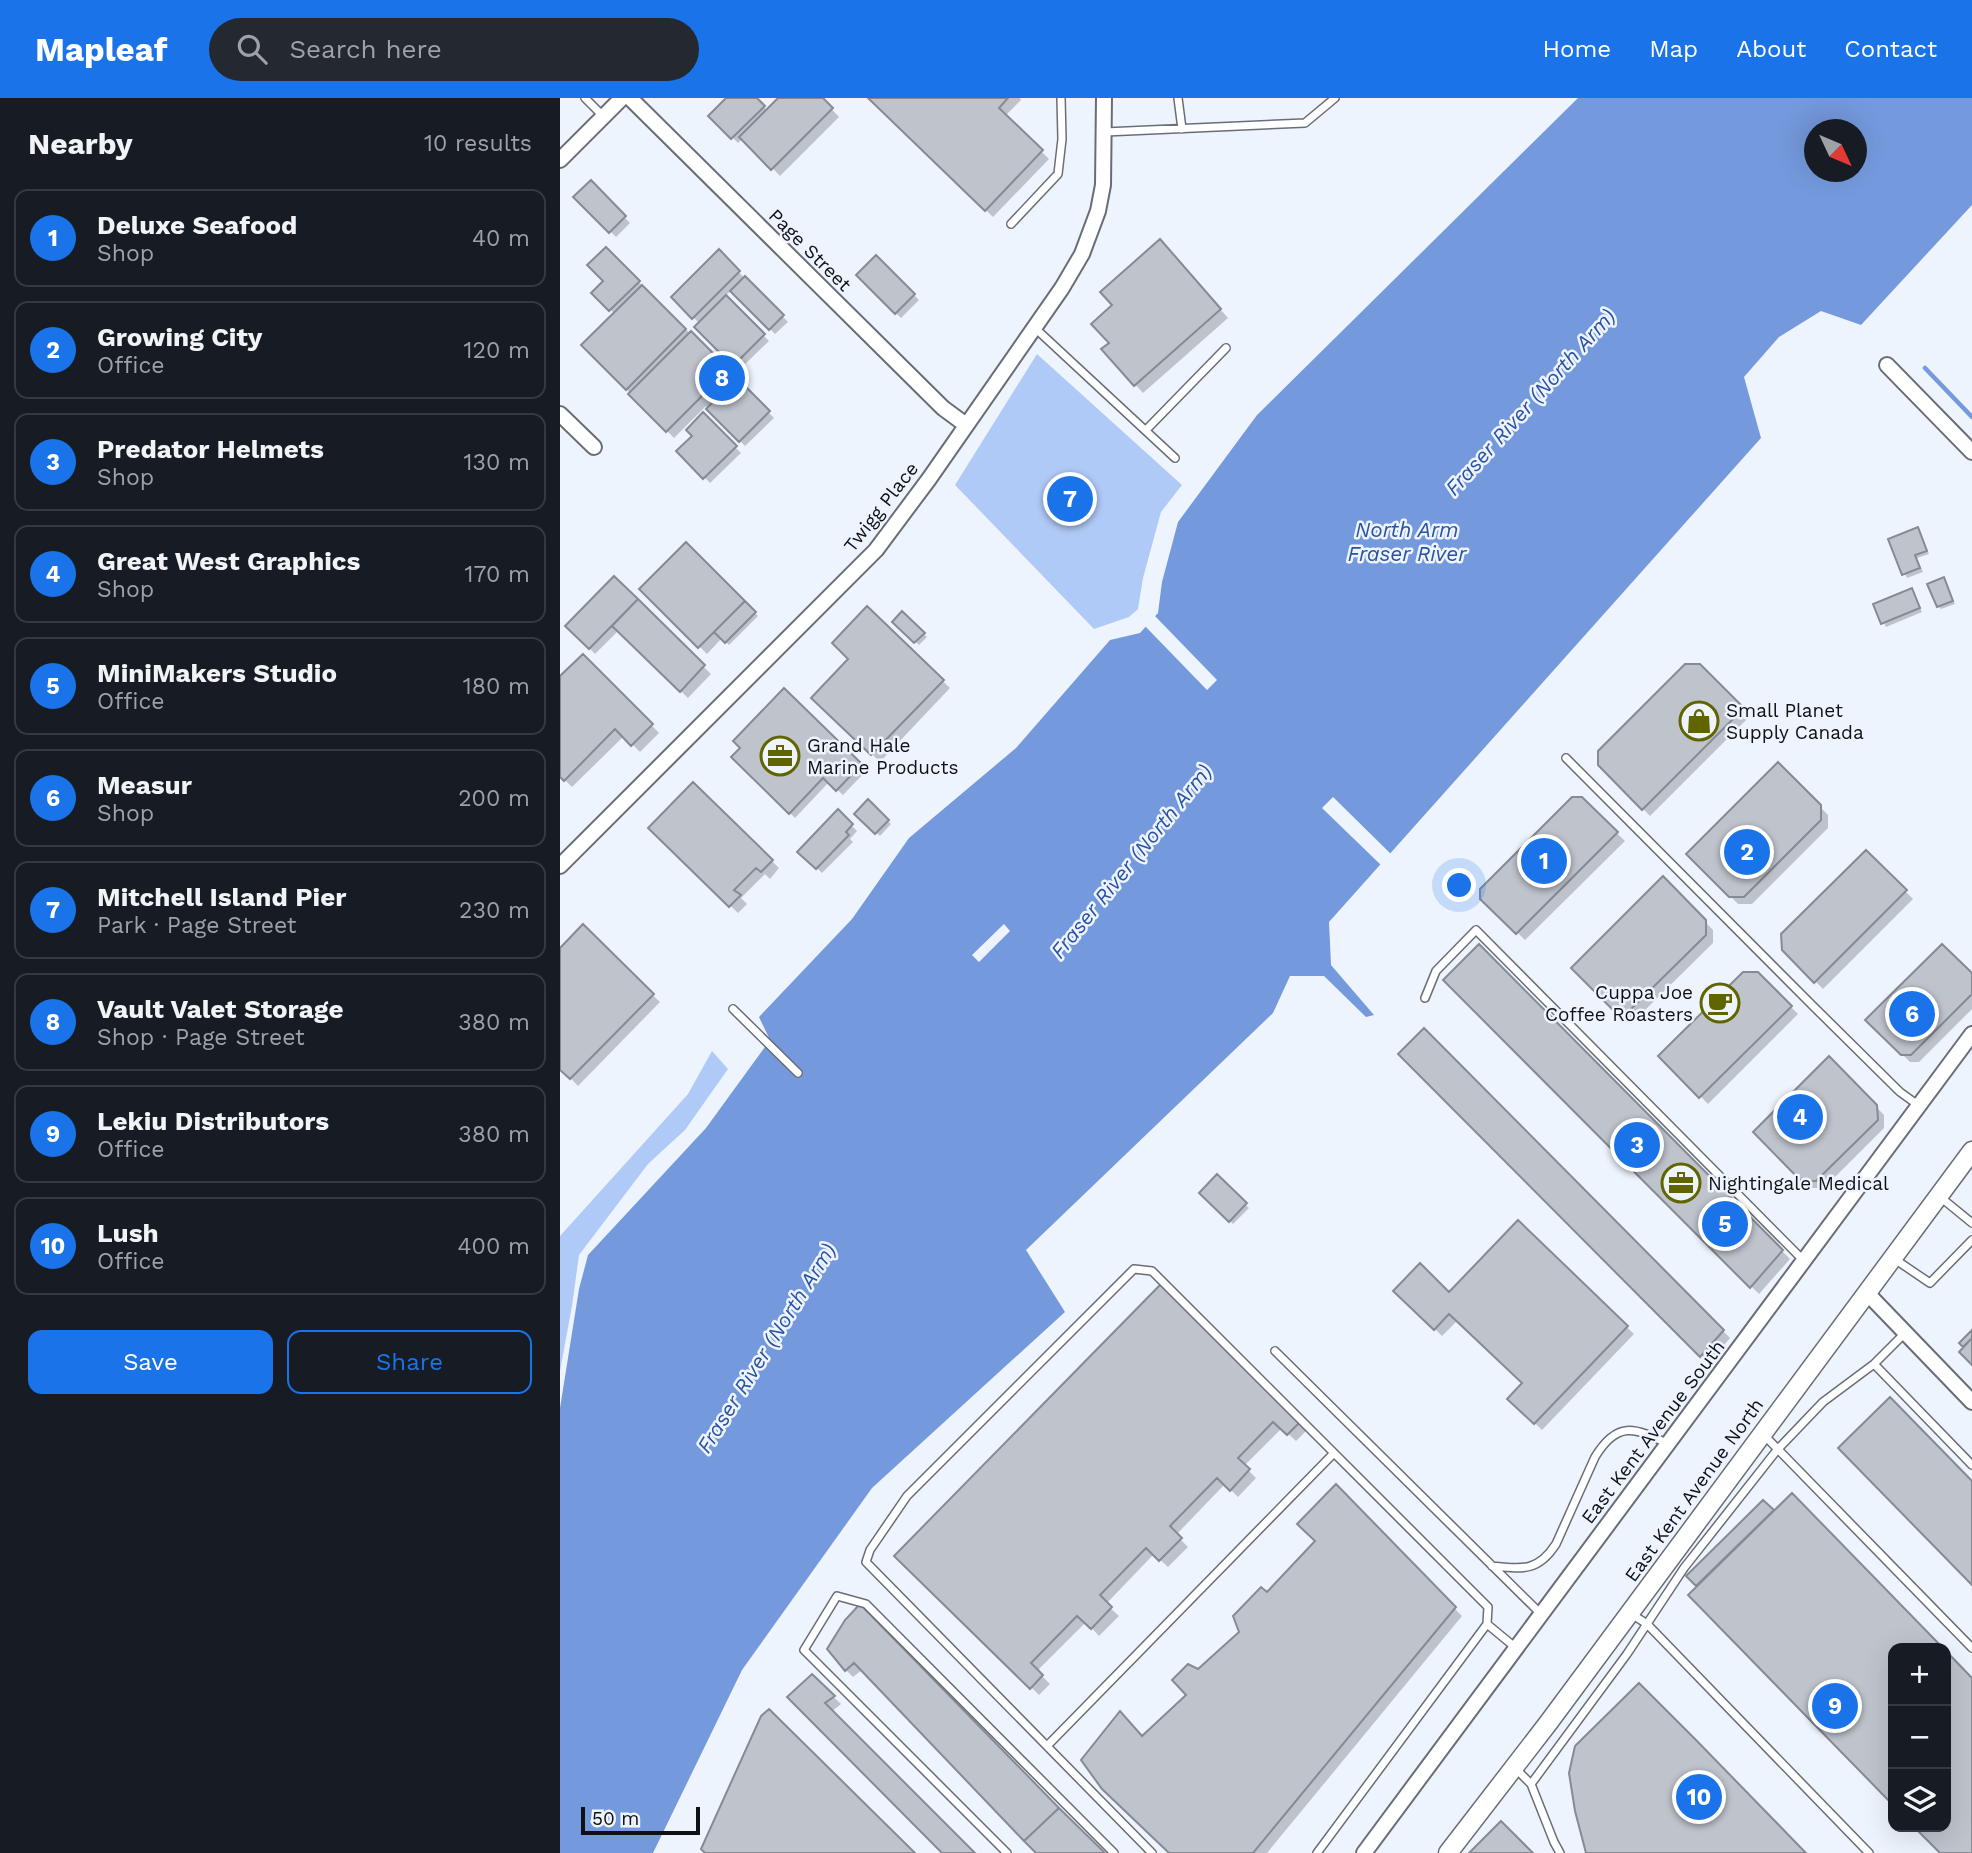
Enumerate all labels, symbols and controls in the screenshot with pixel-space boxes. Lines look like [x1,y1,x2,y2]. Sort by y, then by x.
search box [209,18,699,81]
text: Mapleaf [35,30,167,69]
icon: search [233,30,271,68]
text: Search here [289,34,442,64]
text: Home [1543,35,1611,63]
text: Map [1649,35,1698,63]
text: About [1736,35,1806,63]
text: Contact [1844,35,1937,63]
north arrow [1804,119,1867,182]
text: Nearby [28,126,133,161]
text: 10 results [424,130,532,157]
street label: Page Street [764,204,856,296]
text: Deluxe Seafood [97,210,297,240]
text: 1 [48,225,58,252]
text: 40 m [472,225,530,252]
text: Shop [97,240,154,267]
water label: Fraser River (North Arm) [1440,304,1620,500]
text: Growing City [97,322,262,352]
text: 2 [46,337,60,364]
text: 120 m [464,337,530,364]
text: Office [97,352,165,379]
pin: 8 [699,352,745,404]
text: Predator Helmets [97,434,324,464]
text: 3 [46,449,60,476]
text: 130 m [464,449,530,476]
street label: Twigg Place [839,458,923,556]
text: Shop [97,464,154,491]
pin: 7 [1047,473,1093,525]
water label: North Arm Fraser River [1347,517,1467,566]
text: Great West Graphics [97,546,360,576]
text: 4 [46,561,60,588]
text: 170 m [465,561,530,588]
text: Shop [97,576,154,603]
text: MiniMakers Studio [97,658,337,688]
text: 5 [46,673,60,700]
text: 180 m [463,673,530,700]
text: Office [97,688,165,715]
place label: Small Planet Supply Canada [1726,699,1864,744]
shop icon: Small Planet Supply Canada [1678,700,1720,742]
place label: Grand Hale Marine Products [807,734,959,779]
office icon: Grand Hale Marine Products [759,735,801,777]
water label: Fraser River (North Arm) [1045,759,1217,963]
text: Measur [97,770,192,800]
text: 6 [46,785,60,812]
text: 200 m [458,785,530,812]
text: Shop [97,800,154,827]
pin: 2 [1724,826,1770,878]
pin: 1 [1521,835,1567,887]
your location [1442,868,1476,902]
text: Mitchell Island Pier [97,882,346,912]
text: 7 [46,897,60,924]
text: 230 m [459,897,530,924]
text: Park · Page Street [97,912,296,939]
place label: Cuppa Joe Coffee Roasters [1545,981,1693,1026]
cafe icon: Cuppa Joe Coffee Roasters [1699,982,1741,1024]
pin: 6 [1889,988,1935,1040]
text: Vault Valet Storage [97,994,343,1024]
text: 8 [46,1009,60,1036]
text: 380 m [458,1009,530,1036]
text: Shop · Page Street [97,1024,305,1051]
pin: 4 [1777,1091,1823,1143]
text: Lekiu Distributors [97,1106,329,1136]
pin: 3 [1614,1119,1660,1171]
text: 9 [46,1121,60,1148]
text: 380 m [458,1121,530,1148]
text: Office [97,1136,165,1163]
office icon: Nightingale Medical [1660,1162,1702,1204]
place label: Nightingale Medical [1708,1172,1889,1195]
pin: 5 [1702,1198,1748,1250]
text: Lush [97,1218,159,1248]
text: 10 [41,1233,65,1260]
text: 400 m [458,1233,530,1260]
water label: Fraser River (North Arm) [691,1239,841,1457]
text: Office [97,1248,165,1275]
button: Save [28,1330,273,1394]
button: Share [287,1330,532,1394]
street label: East Kent Avenue South [1576,1336,1730,1528]
street label: East Kent Avenue North [1620,1394,1768,1586]
map controls [1888,1643,1951,1832]
button: + [1888,1643,1951,1706]
pin: 9 [1812,1680,1858,1732]
button: − [1888,1706,1951,1769]
button: layers [1888,1769,1951,1832]
pin: 10 [1676,1771,1722,1823]
scale bar [581,1804,700,1836]
text: 50 m [592,1807,639,1830]

